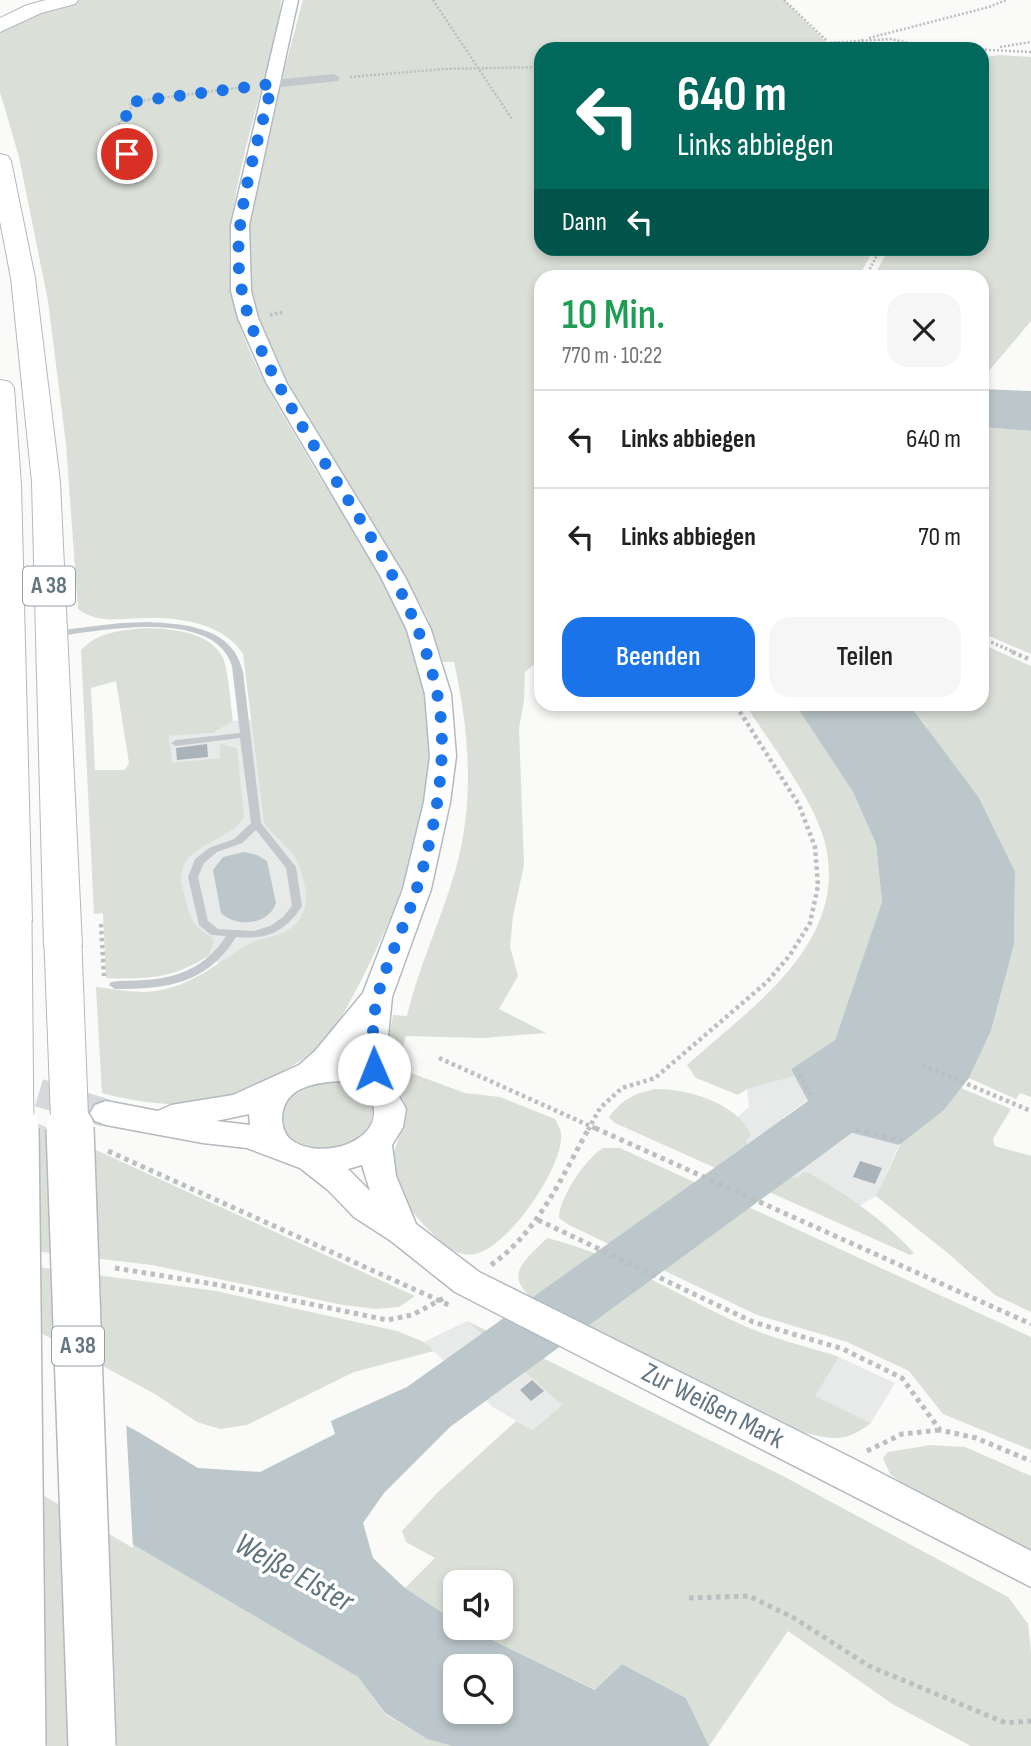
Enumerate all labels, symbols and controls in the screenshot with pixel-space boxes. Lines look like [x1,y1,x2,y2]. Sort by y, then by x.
text: 640 m [677,66,787,125]
icon: left [562,70,653,161]
pin [97,124,157,184]
text: Links abbiegen [677,126,834,165]
icon: arrive [108,135,146,173]
icon: left [621,203,659,241]
text: Dann [562,207,607,238]
text: 10 Min. [562,290,665,341]
button: close [887,293,961,367]
text: 770 m · 10:22 [562,342,662,370]
icon: left [562,420,600,458]
text: Links abbiegen [621,424,756,455]
text: 640 m [906,424,961,455]
icon: left [562,518,600,556]
text: Links abbiegen [621,522,756,553]
text: 70 m [918,522,961,553]
road number: A 38 [23,566,75,606]
button: Beenden [562,617,755,697]
button: Teilen [769,617,961,697]
position arrow [337,1032,411,1106]
road number: A 38 [52,1326,104,1366]
street label: Zur Weißen Mark [636,1356,790,1456]
water label: Weiße Elster [228,1525,361,1622]
map controls [443,1570,513,1724]
button: sound [443,1570,513,1640]
button: search [443,1654,513,1724]

